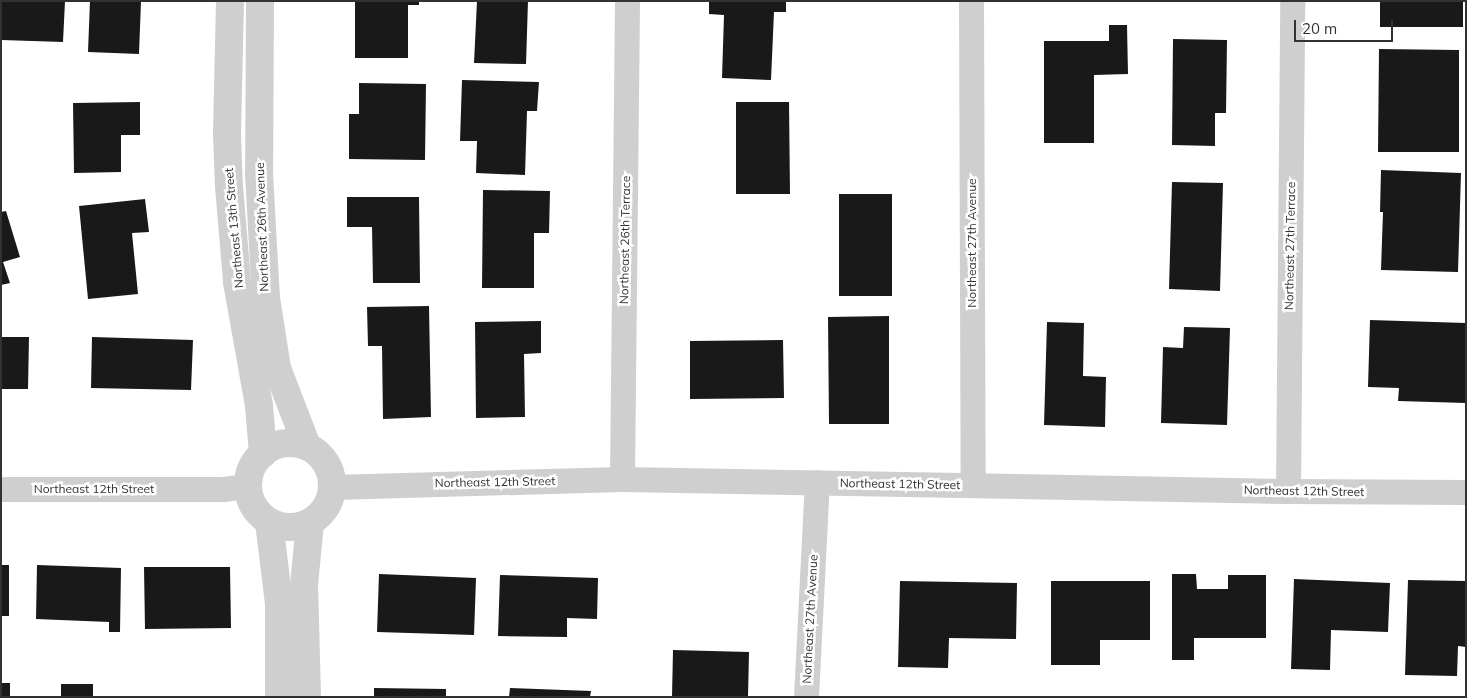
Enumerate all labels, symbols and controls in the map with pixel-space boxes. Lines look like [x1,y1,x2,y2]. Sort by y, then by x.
scale bar [1297,10,1396,42]
text: 20 m [1302,19,1337,38]
street label: Northeast 26th Avenue [253,162,271,292]
street label: Northeast 13th Street [222,167,246,289]
street label: Northeast 26th Terrace [617,176,633,304]
street label: Northeast 27th Avenue [965,178,979,308]
street label: Northeast 27th Terrace [1282,182,1298,310]
street label: Northeast 12th Street [435,474,555,490]
street label: Northeast 12th Street [840,476,960,492]
street label: Northeast 12th Street [34,482,154,496]
street label: Northeast 12th Street [1244,483,1364,499]
street label: Northeast 27th Avenue [799,554,821,684]

